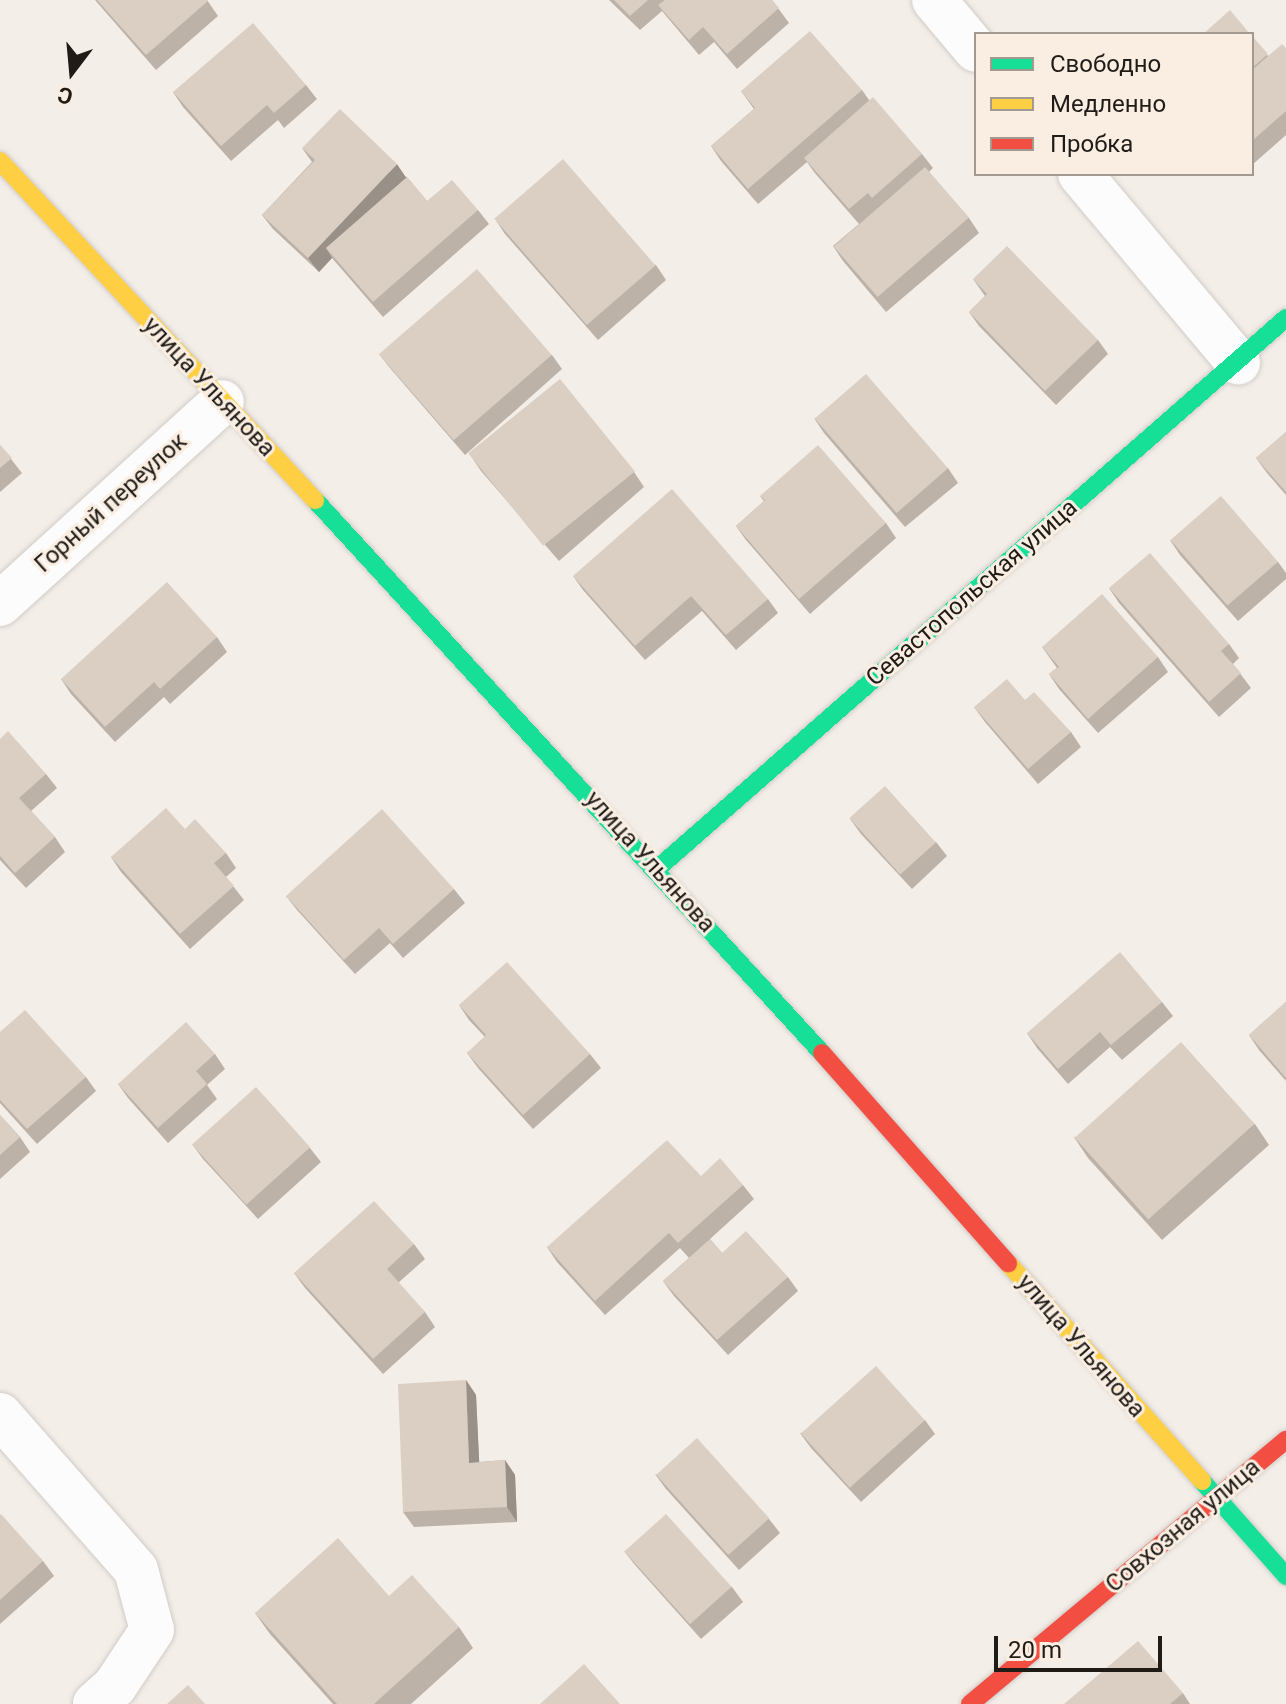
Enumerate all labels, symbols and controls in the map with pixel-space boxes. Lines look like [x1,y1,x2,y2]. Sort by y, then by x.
north arrow [32,32,112,112]
legend [974,32,1254,176]
text: Свободно [1050,50,1161,78]
text: С [55,82,76,110]
text: Медленно [1050,90,1166,118]
text: Пробка [1050,130,1133,158]
street label: улица Ульянова [137,311,281,463]
street label: Горный переулок [29,427,193,579]
street label: Севастопольская улица [861,493,1083,693]
street label: улица Ульянова [579,785,721,939]
street label: улица Ульянова [1011,1268,1151,1424]
street label: Совхозная улица [1100,1453,1266,1599]
scale bar [998,1620,1166,1670]
text: 20 m [1008,1636,1062,1664]

